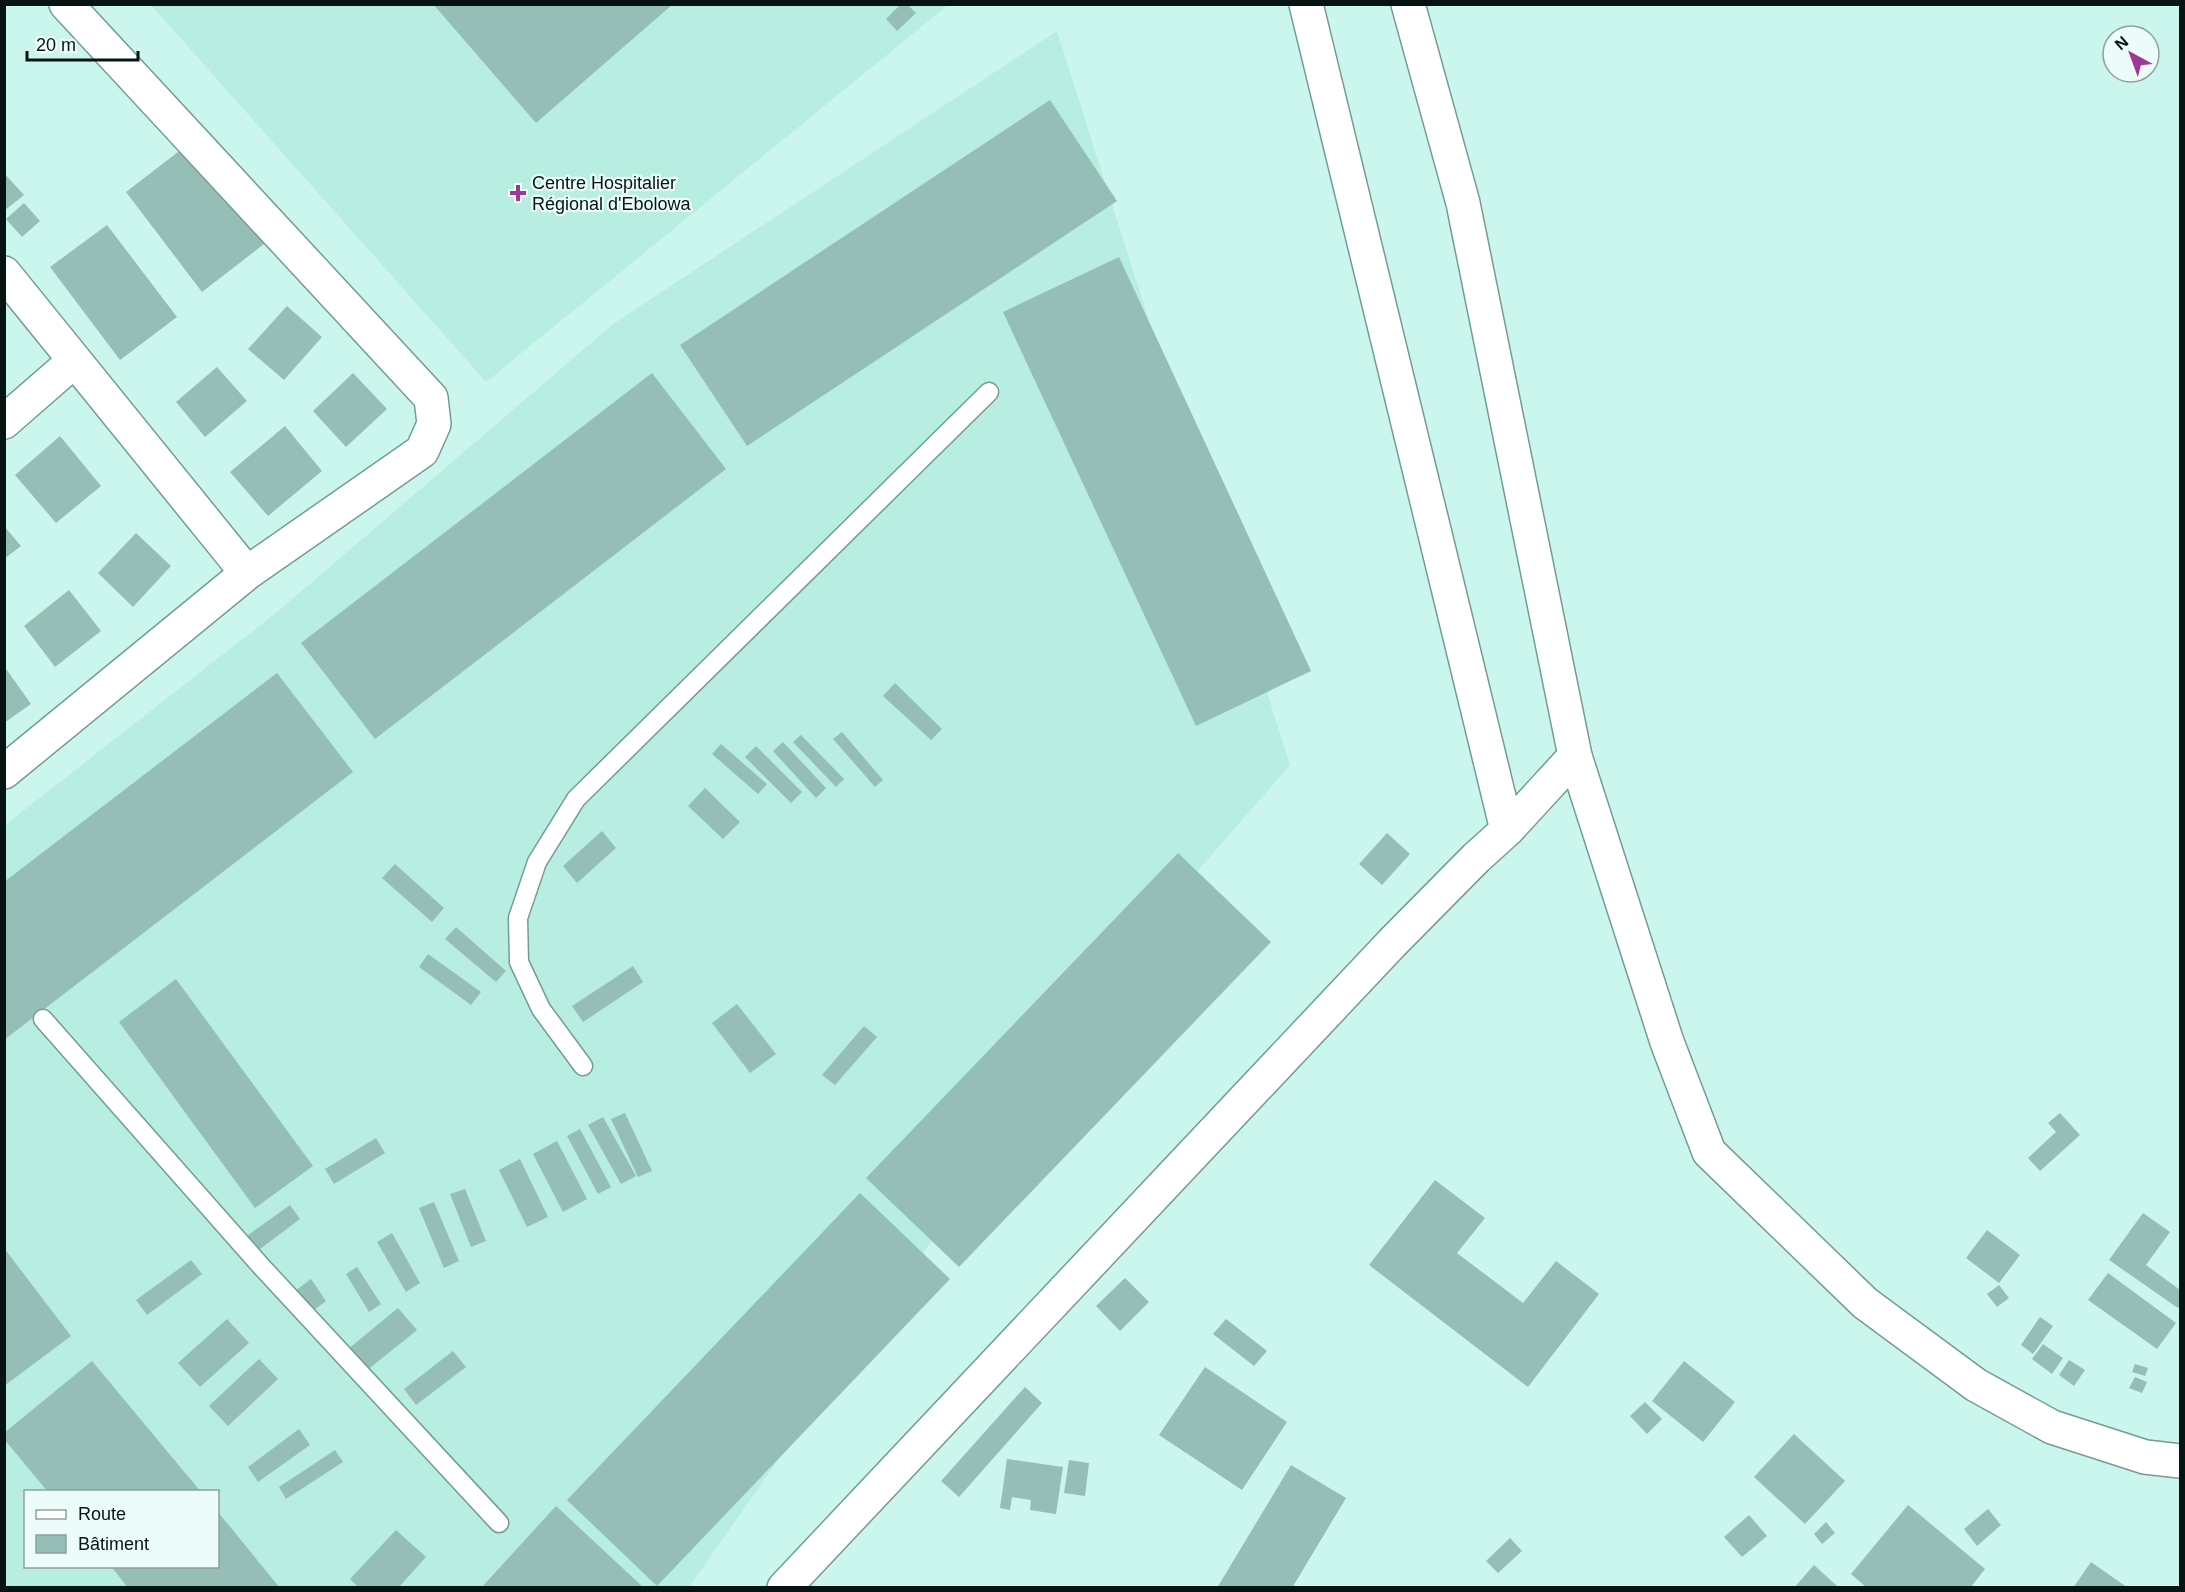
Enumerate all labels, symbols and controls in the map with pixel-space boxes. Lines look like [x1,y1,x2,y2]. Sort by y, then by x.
scale bar [27,24,138,62]
north arrow [2101,24,2161,84]
text: N [2112,33,2131,53]
text: 20 m [36,35,76,55]
place label: Centre Hospitalier Régional d'Ebolowa [532,173,692,214]
marker: Centre Hospitalier Régional d'Ebolowa [509,184,527,202]
legend [24,1490,219,1568]
text: Route [78,1504,126,1524]
text: Bâtiment [78,1534,149,1554]

